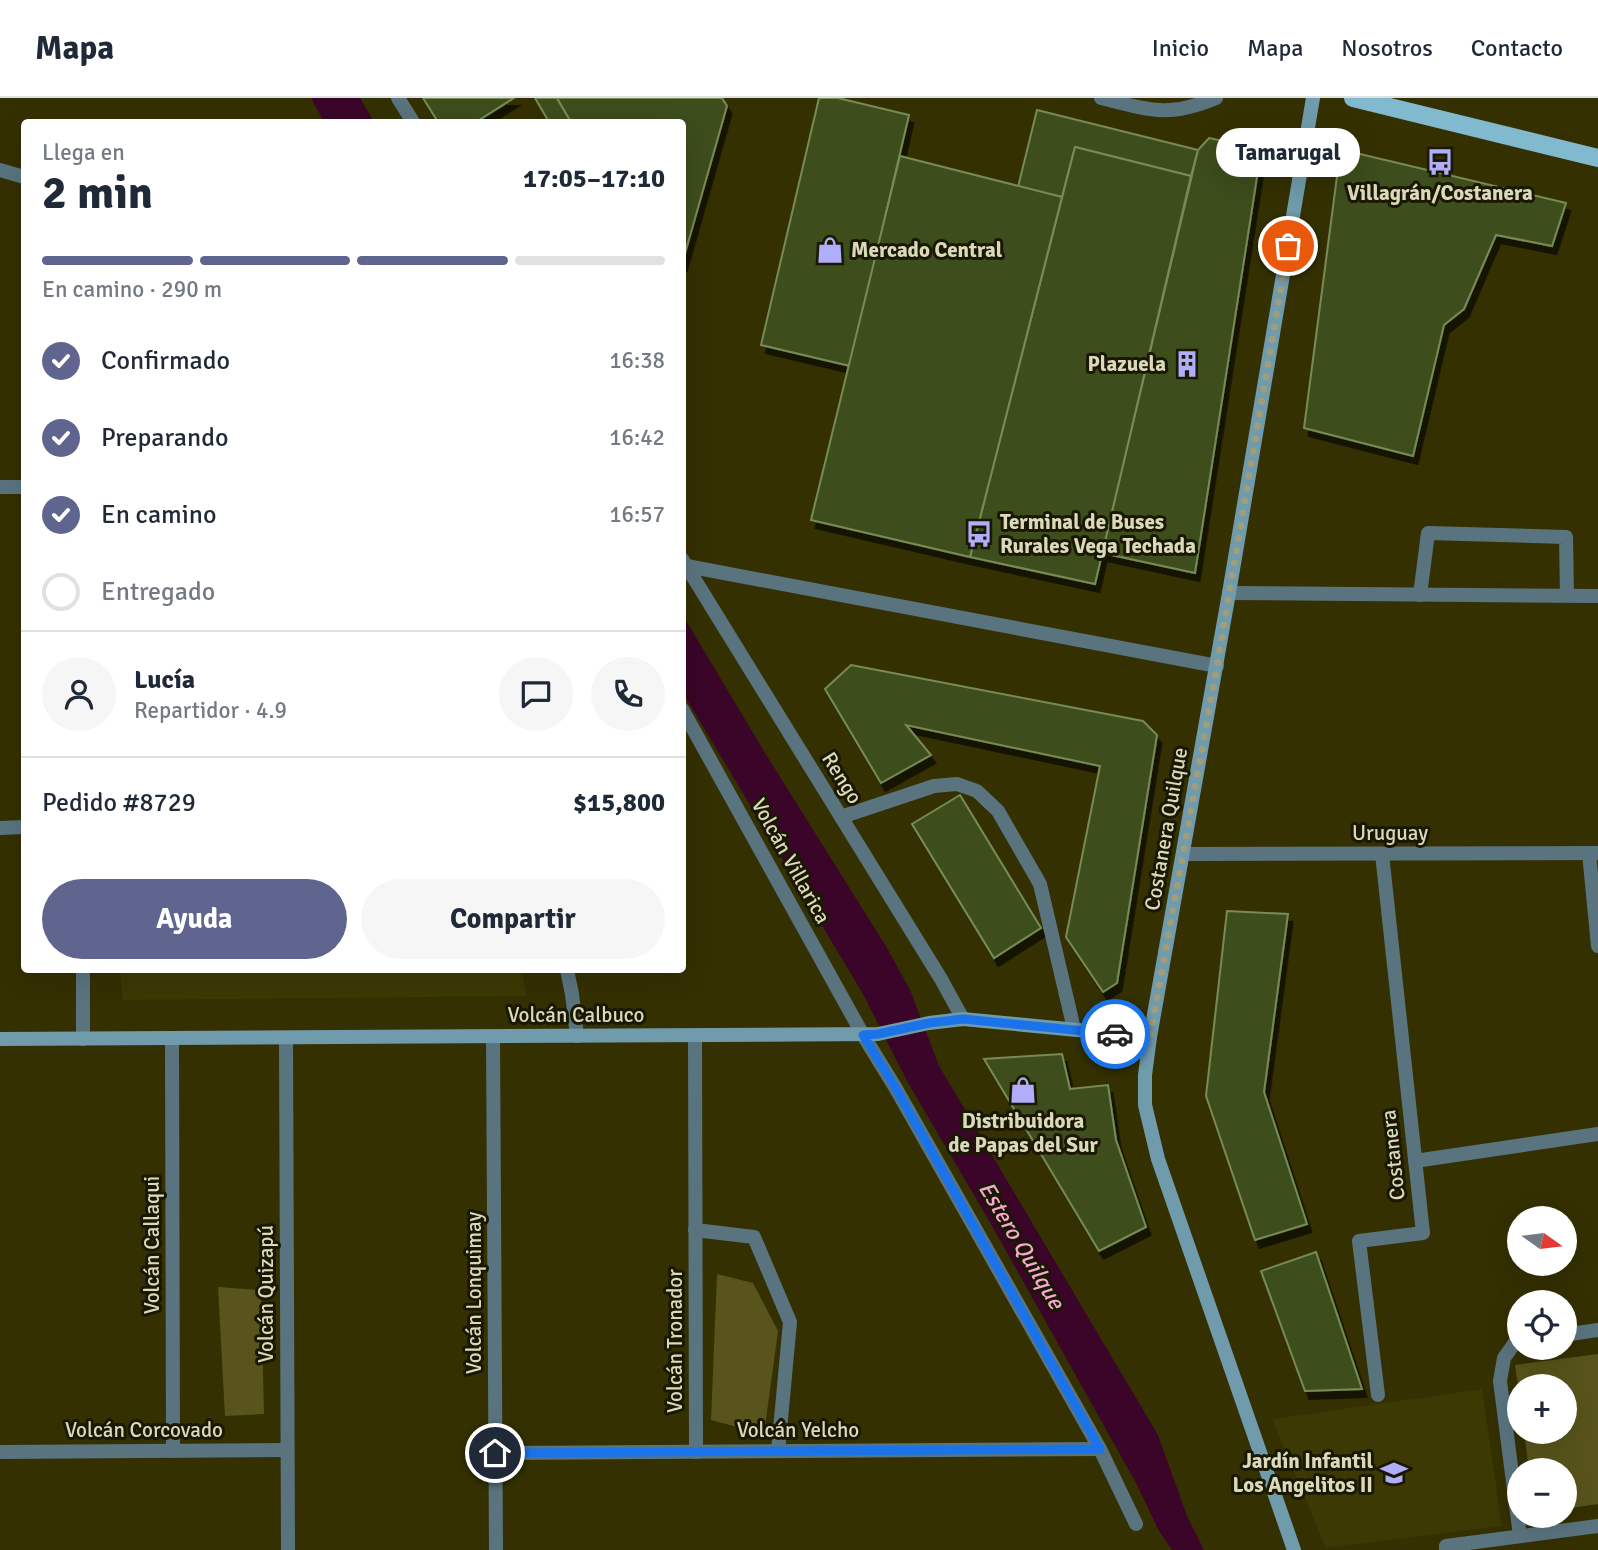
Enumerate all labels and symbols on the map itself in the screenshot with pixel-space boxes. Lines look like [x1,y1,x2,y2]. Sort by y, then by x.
callout: Tamarugal [1216,127,1360,176]
bus stop icon: Villagrán/Costanera [1425,147,1455,177]
place label: Villagrán/Costanera [1347,180,1533,206]
pin [1258,216,1318,276]
shop icon: Mercado Central [815,235,845,265]
place label: Mercado Central [851,237,1003,263]
building icon: Plazuela [1172,349,1202,379]
place label: Plazuela [1087,351,1166,377]
place label: Terminal de Buses Rurales Vega Techada [1000,509,1196,559]
bus stop icon: Terminal de Buses Rurales Vega Techada [964,519,994,549]
street label: Costanera Quilque [1139,745,1193,913]
street label: Rengo [816,747,868,809]
street label: Volcán Villarica [746,794,836,928]
street label: Uruguay [1352,820,1428,846]
courier [1080,999,1150,1069]
street label: Volcán Calbuco [507,1002,645,1028]
shop icon: Distribuidora de Papas del Sur [1008,1075,1038,1105]
place label: Distribuidora de Papas del Sur [948,1108,1098,1158]
street label: Costanera [1375,1108,1411,1202]
street label: Volcán Callaqui [139,1176,165,1314]
water label: Estero Quilque [972,1176,1072,1316]
north arrow [1507,1206,1577,1276]
street label: Volcán Lonquimay [461,1212,487,1374]
street label: Volcán Quizapú [253,1225,279,1363]
street label: Volcán Tronador [662,1269,688,1413]
street label: Volcán Corcovado [65,1417,223,1443]
street label: Volcán Yelcho [737,1417,859,1443]
pin [465,1423,525,1483]
place label: Jardín Infantil Los Angelitos II [1232,1448,1373,1498]
school or university icon: Jardín Infantil Los Angelitos II [1379,1458,1409,1488]

